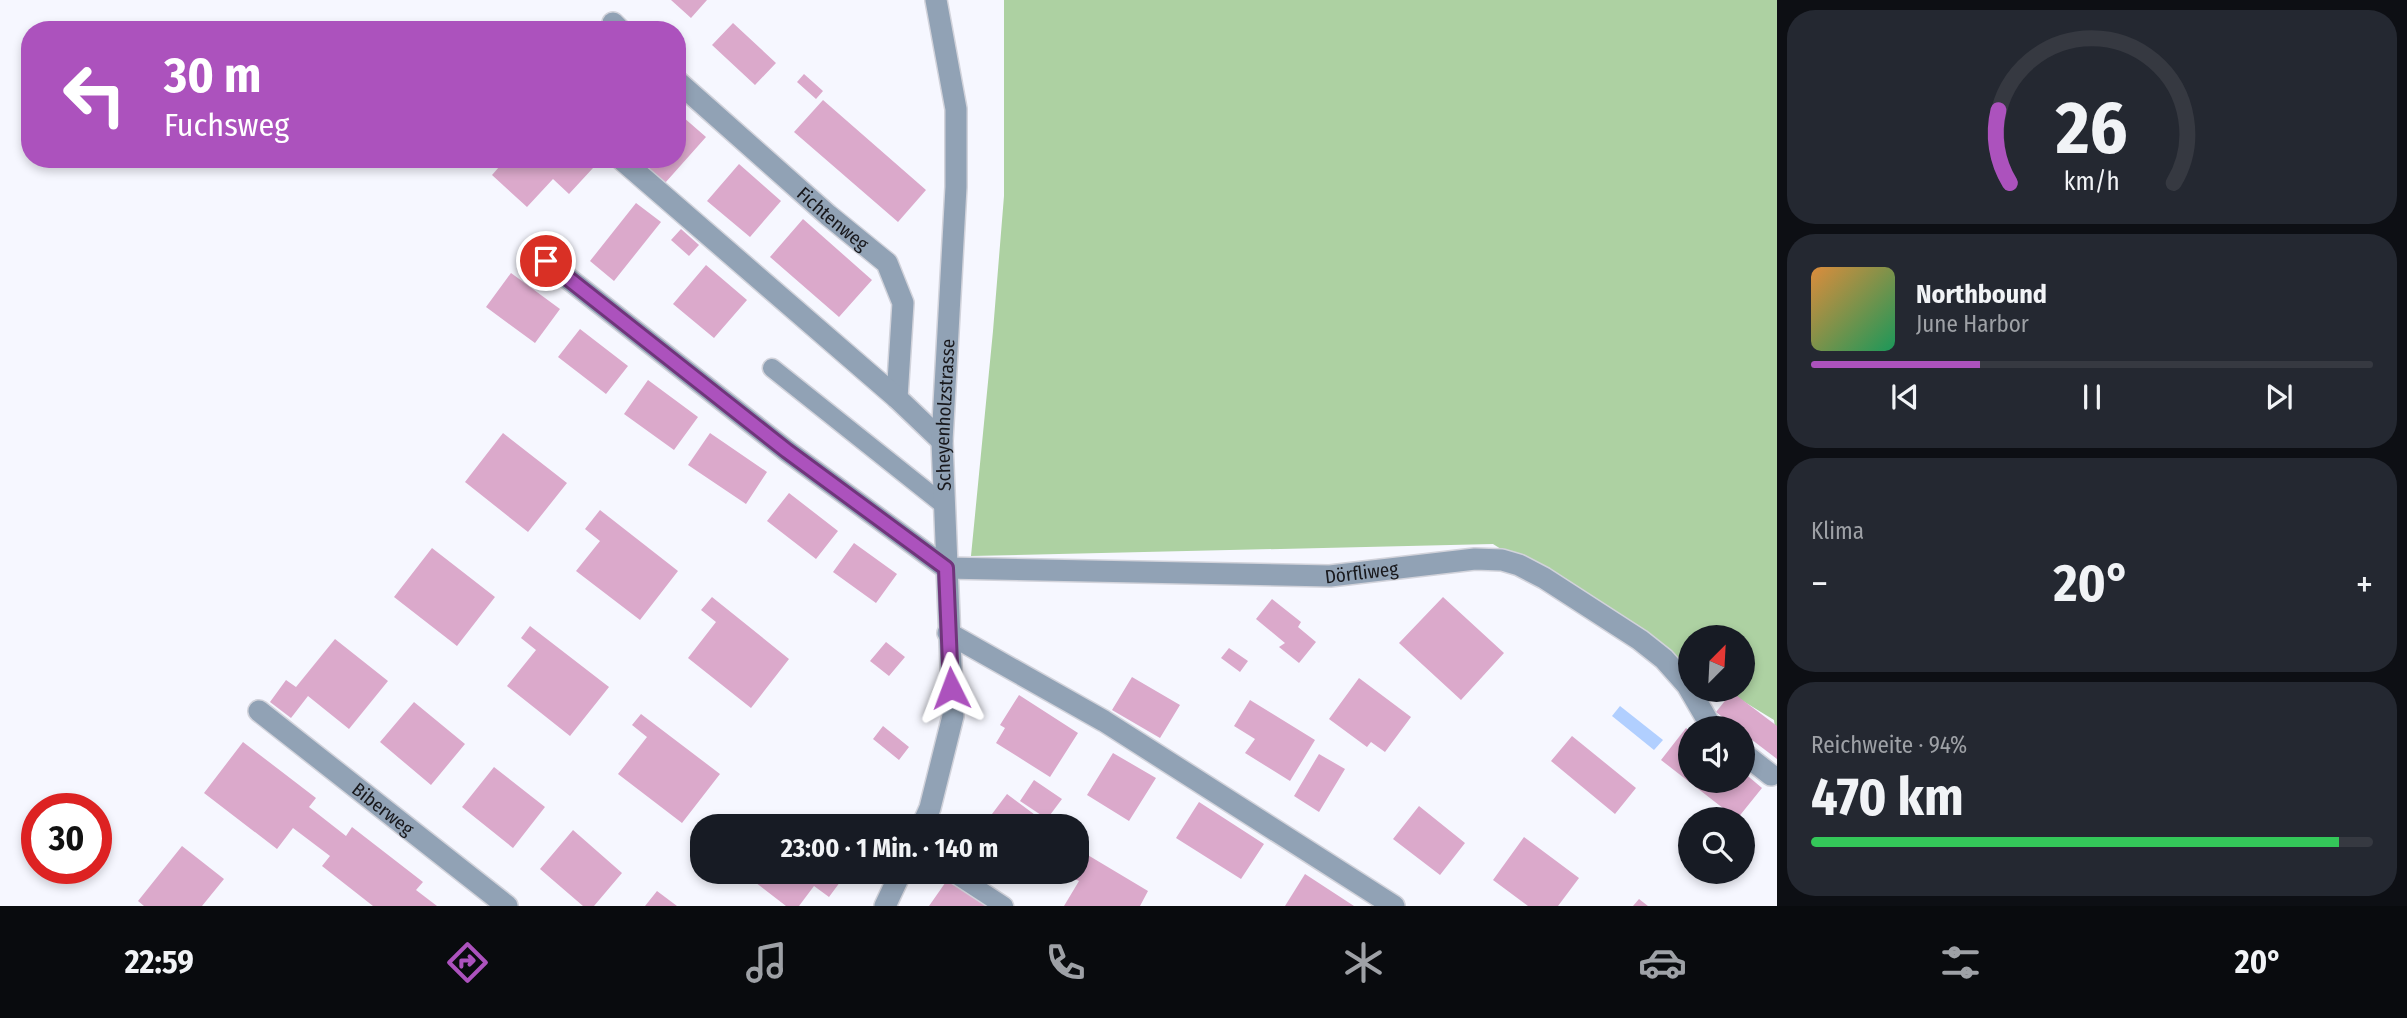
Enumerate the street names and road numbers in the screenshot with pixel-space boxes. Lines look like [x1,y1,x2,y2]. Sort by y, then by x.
street label: Fichtenweg [792,182,874,255]
street label: Scheyenholzstrasse [930,338,959,491]
street label: Dörfliweg [1323,557,1399,588]
street label: Biberweg [348,777,419,840]

